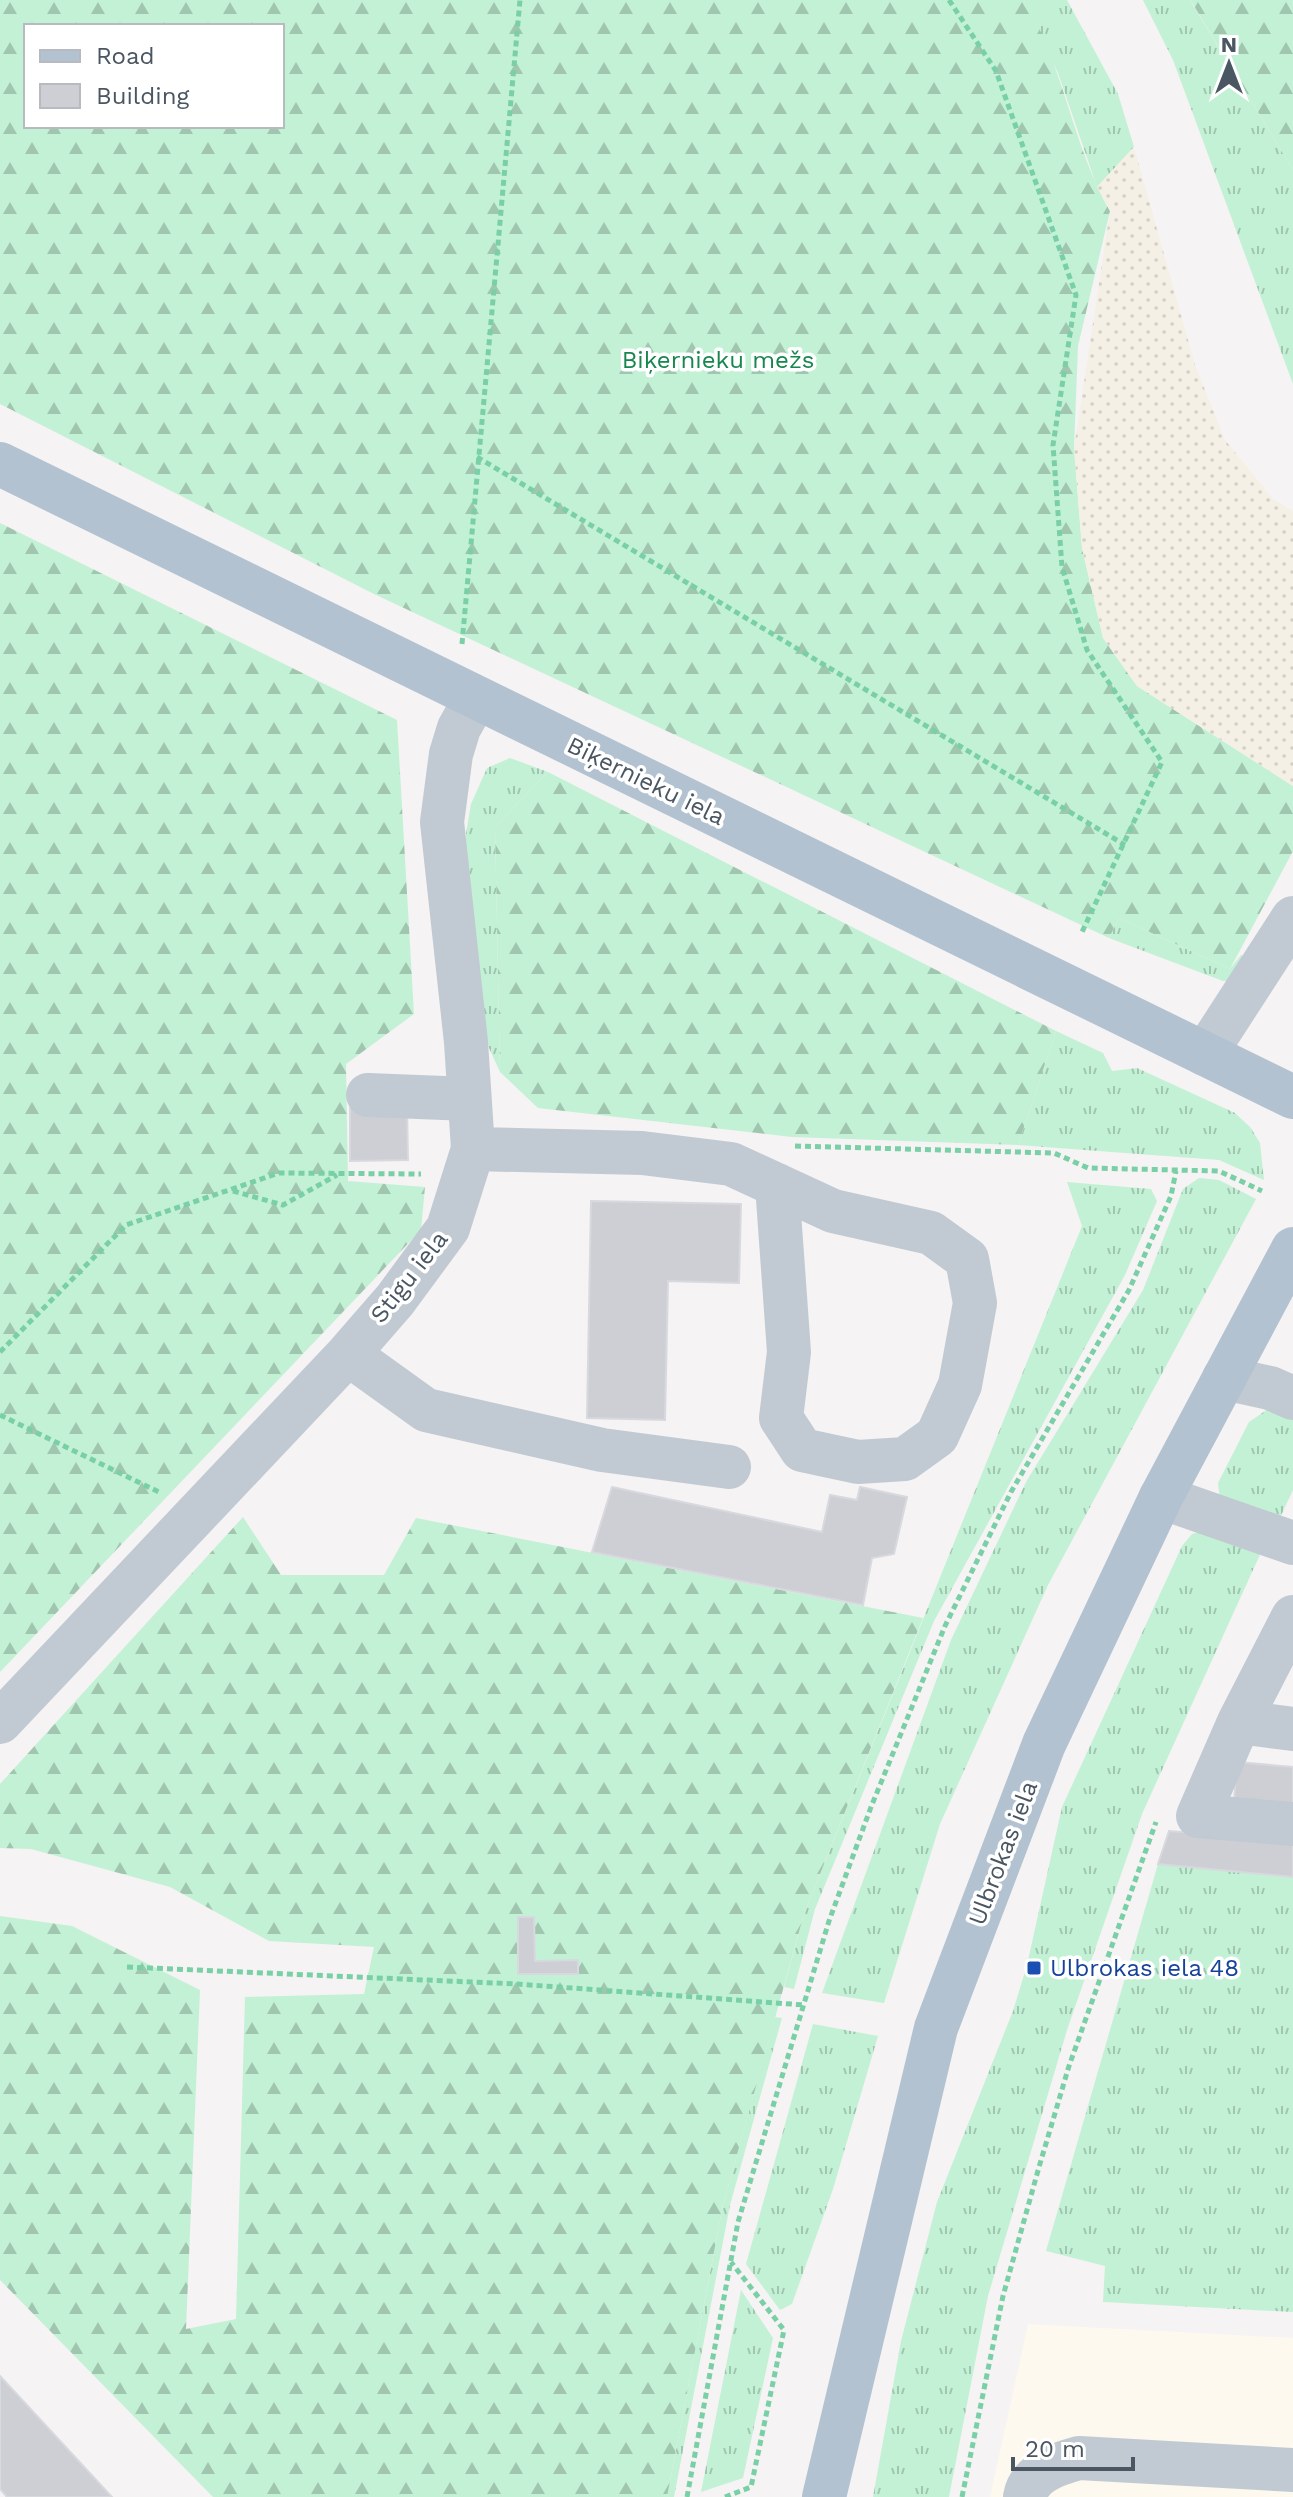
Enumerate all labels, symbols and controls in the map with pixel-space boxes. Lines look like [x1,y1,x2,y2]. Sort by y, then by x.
legend [24,24,284,128]
north arrow [1189,24,1269,104]
text: N [1221,32,1237,57]
text: Road [96,42,155,70]
text: Building [96,82,189,110]
park label: Biķernieku mežs [622,346,814,374]
street label: Biķernieku iela [563,731,729,831]
street label: Stigu iela [364,1226,454,1328]
street label: Ulbrokas iela [963,1777,1043,1929]
place label: Ulbrokas iela 48 [1050,1954,1239,1982]
marker: Ulbrokas iela 48 [1025,1959,1043,1977]
scale bar [1013,2421,1133,2471]
text: 20 m [1025,2435,1085,2463]

